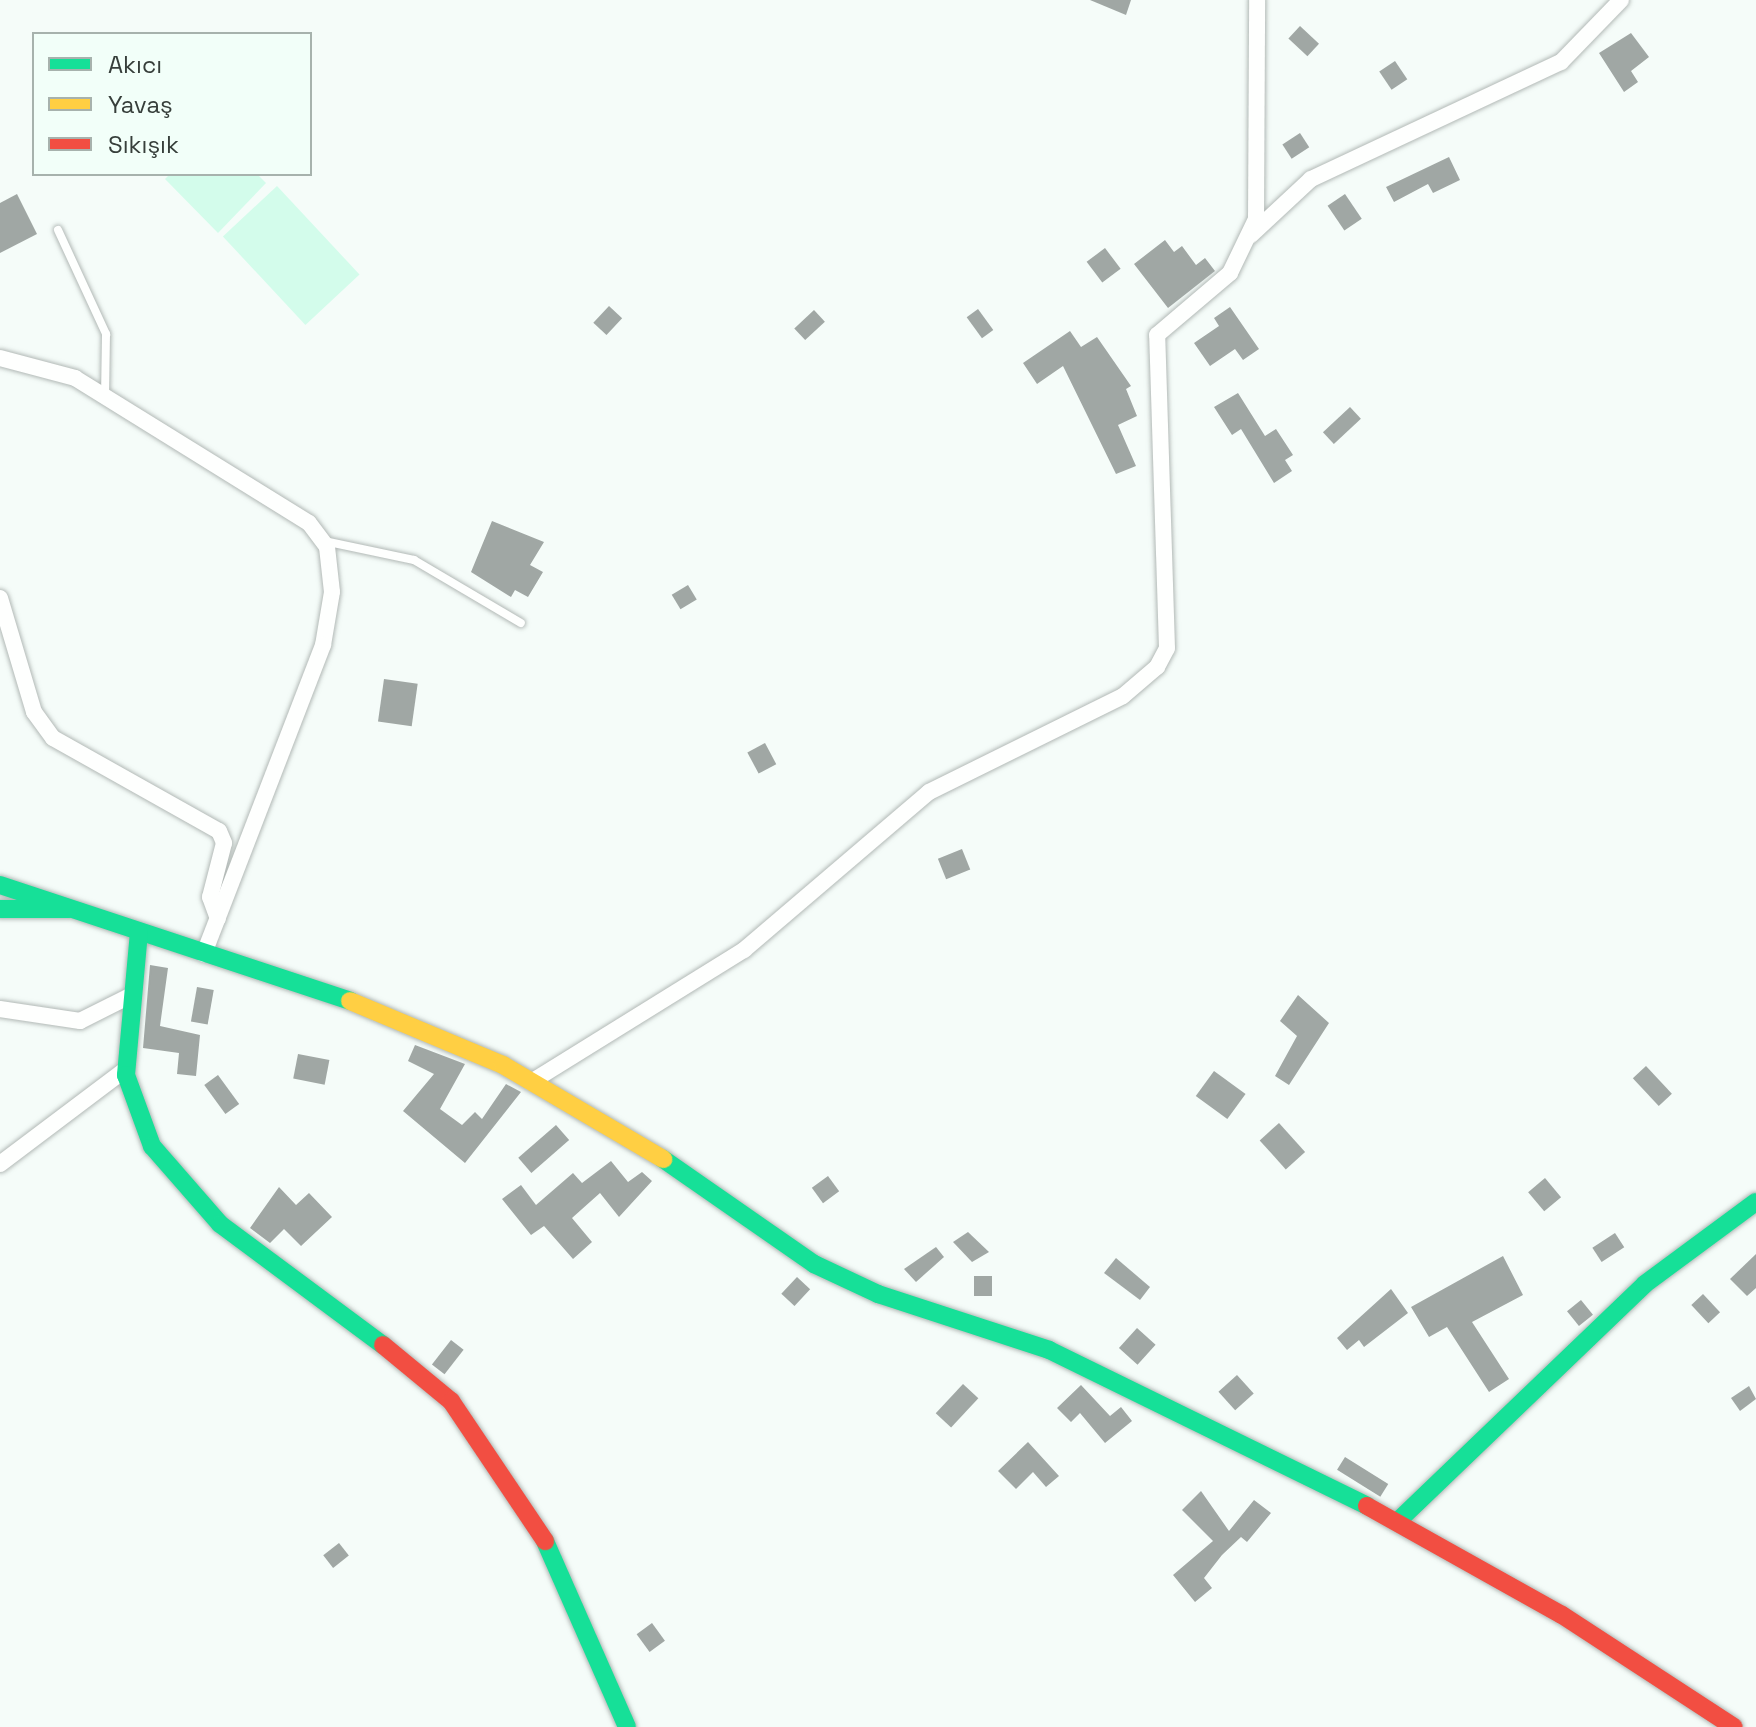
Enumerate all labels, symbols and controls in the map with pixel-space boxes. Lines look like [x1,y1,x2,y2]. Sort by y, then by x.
legend [32,32,312,176]
text: Akıcı [108,49,162,80]
text: Yavaş [108,89,173,120]
text: Sıkışık [108,129,179,160]

